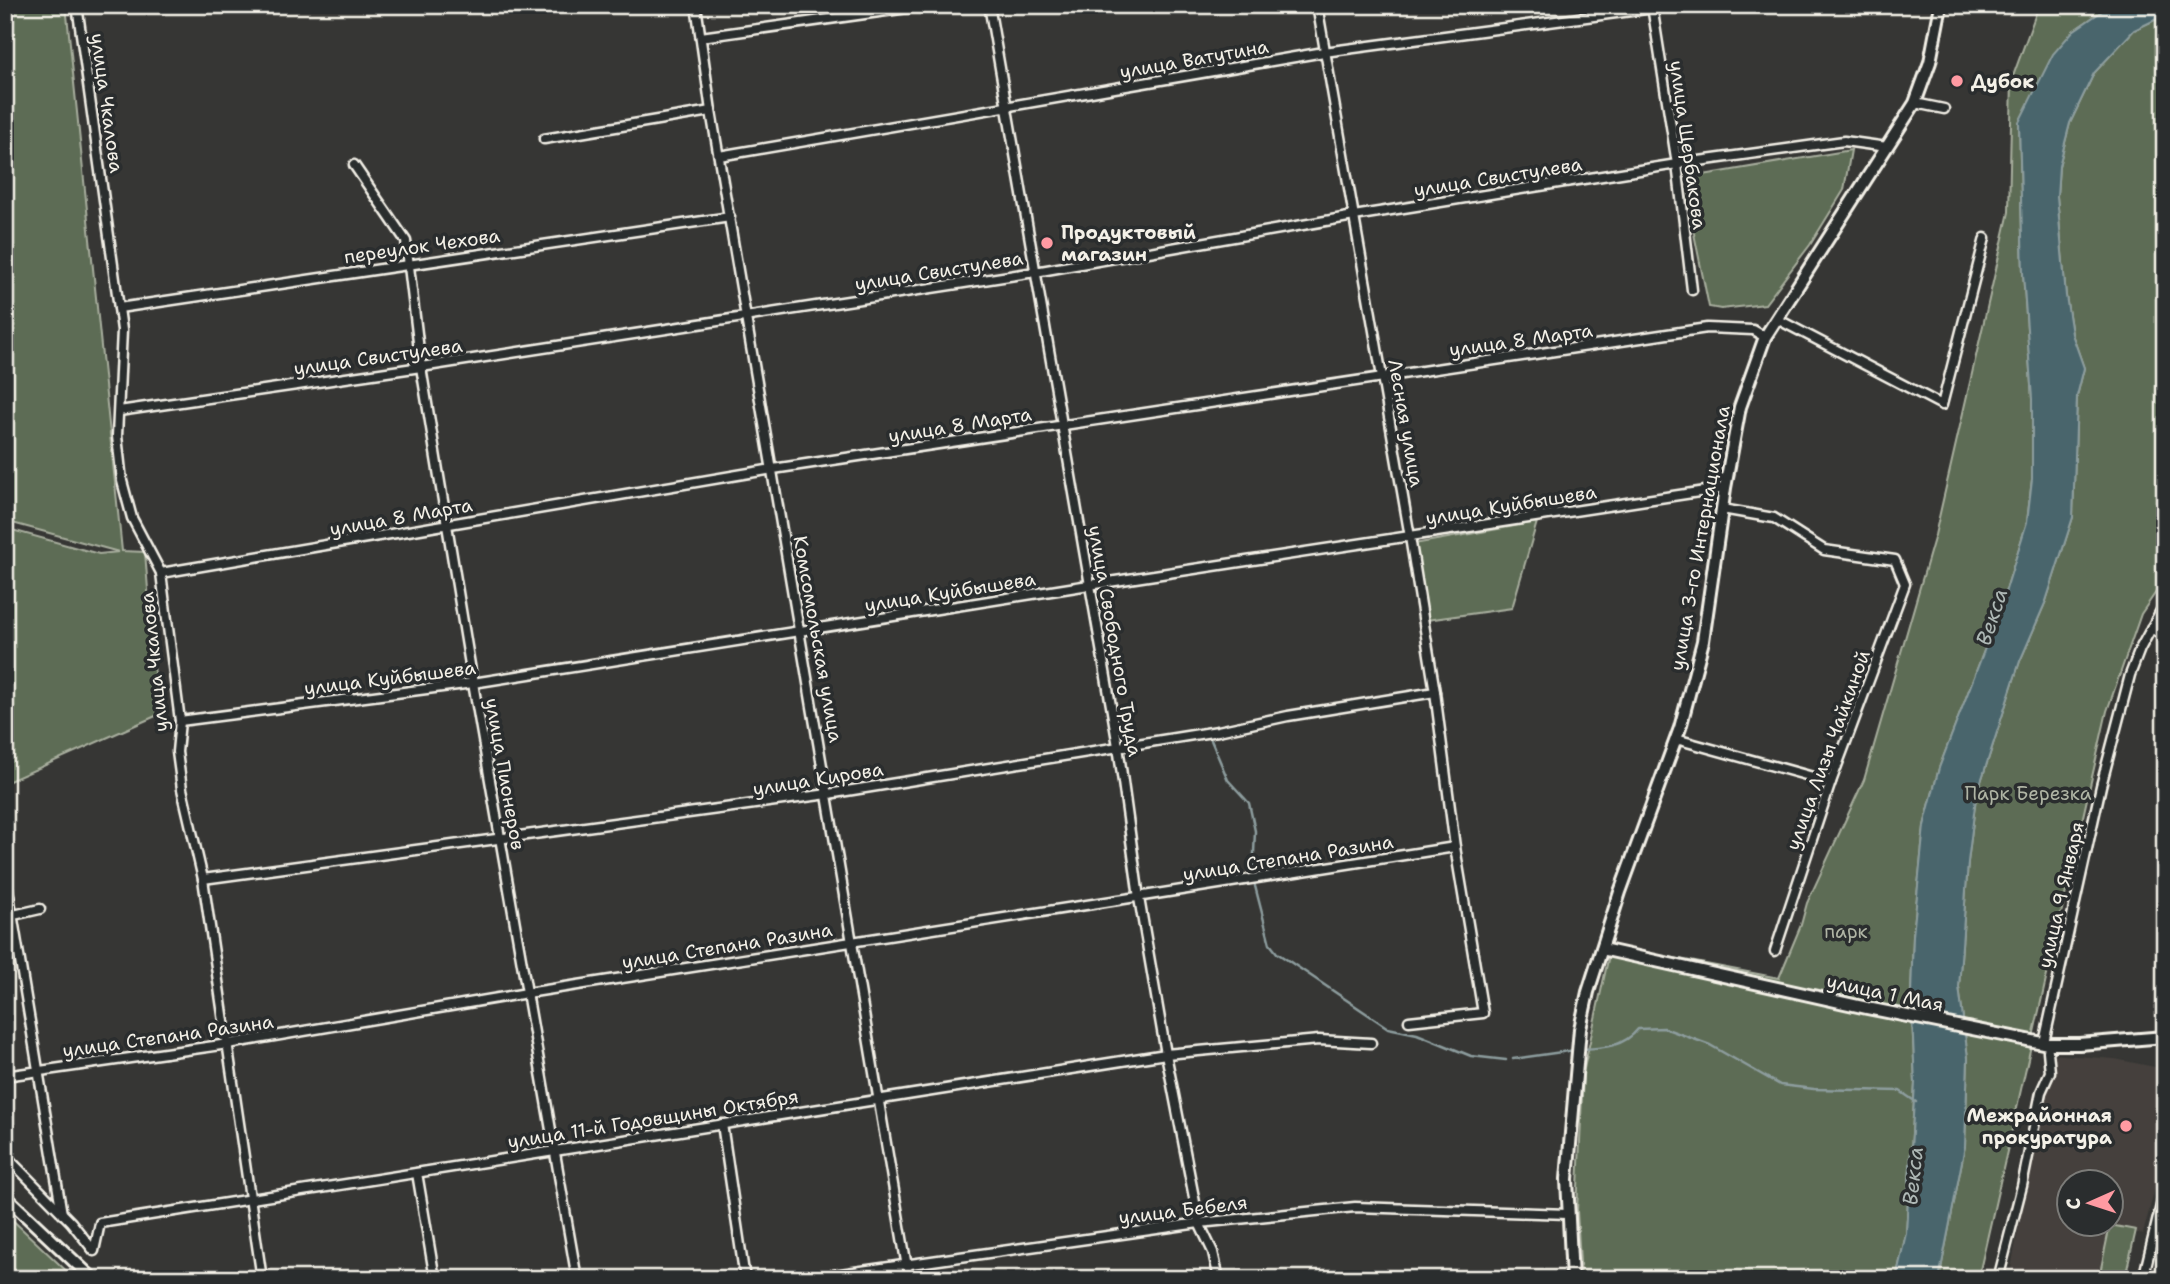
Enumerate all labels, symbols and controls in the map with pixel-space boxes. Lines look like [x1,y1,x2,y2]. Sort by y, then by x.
street label: улица Чкалова [85,32,129,175]
street label: улица Ватутина [1118,34,1271,84]
street label: улица Щербакова [1664,59,1712,231]
place label: Дубок [1971,69,2034,94]
marker: Дубок [1949,73,1965,89]
street label: улица Свистулева [1412,151,1584,203]
place label: Продуктовый магазин [1061,220,1196,267]
street label: переулок Чехова [342,223,502,269]
marker: Продуктовый магазин [1039,235,1055,251]
street label: улица Свистулева [853,245,1025,297]
street label: улица 8 Марта [1448,318,1595,362]
street label: улица Свистулева [292,333,464,381]
street label: Лесная улица [1382,357,1430,489]
street label: улица 8 Марта [887,401,1034,449]
street label: улица 3-го Интернационала [1664,403,1736,673]
street label: улица Куйбышева [1424,479,1598,531]
street label: улица 8 Марта [328,492,475,542]
street label: улица Свободного Труда [1082,523,1148,759]
street label: Комсомольская улица [787,534,849,745]
street label: улица Куйбышева [863,566,1037,618]
water label: Векса [1970,585,2014,649]
street label: улица Чкалова [134,591,174,733]
street label: улица Лизы Чайкиной [1780,646,1876,854]
street label: улица Куйбышева [303,655,477,701]
street label: улица Пионеров [479,696,531,852]
street label: улица Кирова [751,756,885,802]
park label: Парк Березка [1965,781,2092,806]
street label: улица 9 Января [2032,819,2090,971]
street label: улица Степана Разина [1181,829,1395,887]
street label: улица Степана Разина [620,917,834,975]
park label: парк [1824,919,1868,944]
street label: улица 1 Мая [1824,968,1946,1018]
street label: улица Степана Разина [61,1009,275,1063]
street label: улица 11-й Годовщины Октября [506,1084,800,1154]
place label: Межрайонная прокуратура [1967,1103,2112,1150]
marker: Межрайонная прокуратура [2118,1118,2134,1134]
water label: Векса [1896,1145,1930,1207]
north arrow [2054,1168,2124,1238]
street label: улица Бебеля [1117,1190,1249,1230]
text: С [2061,1197,2086,1210]

